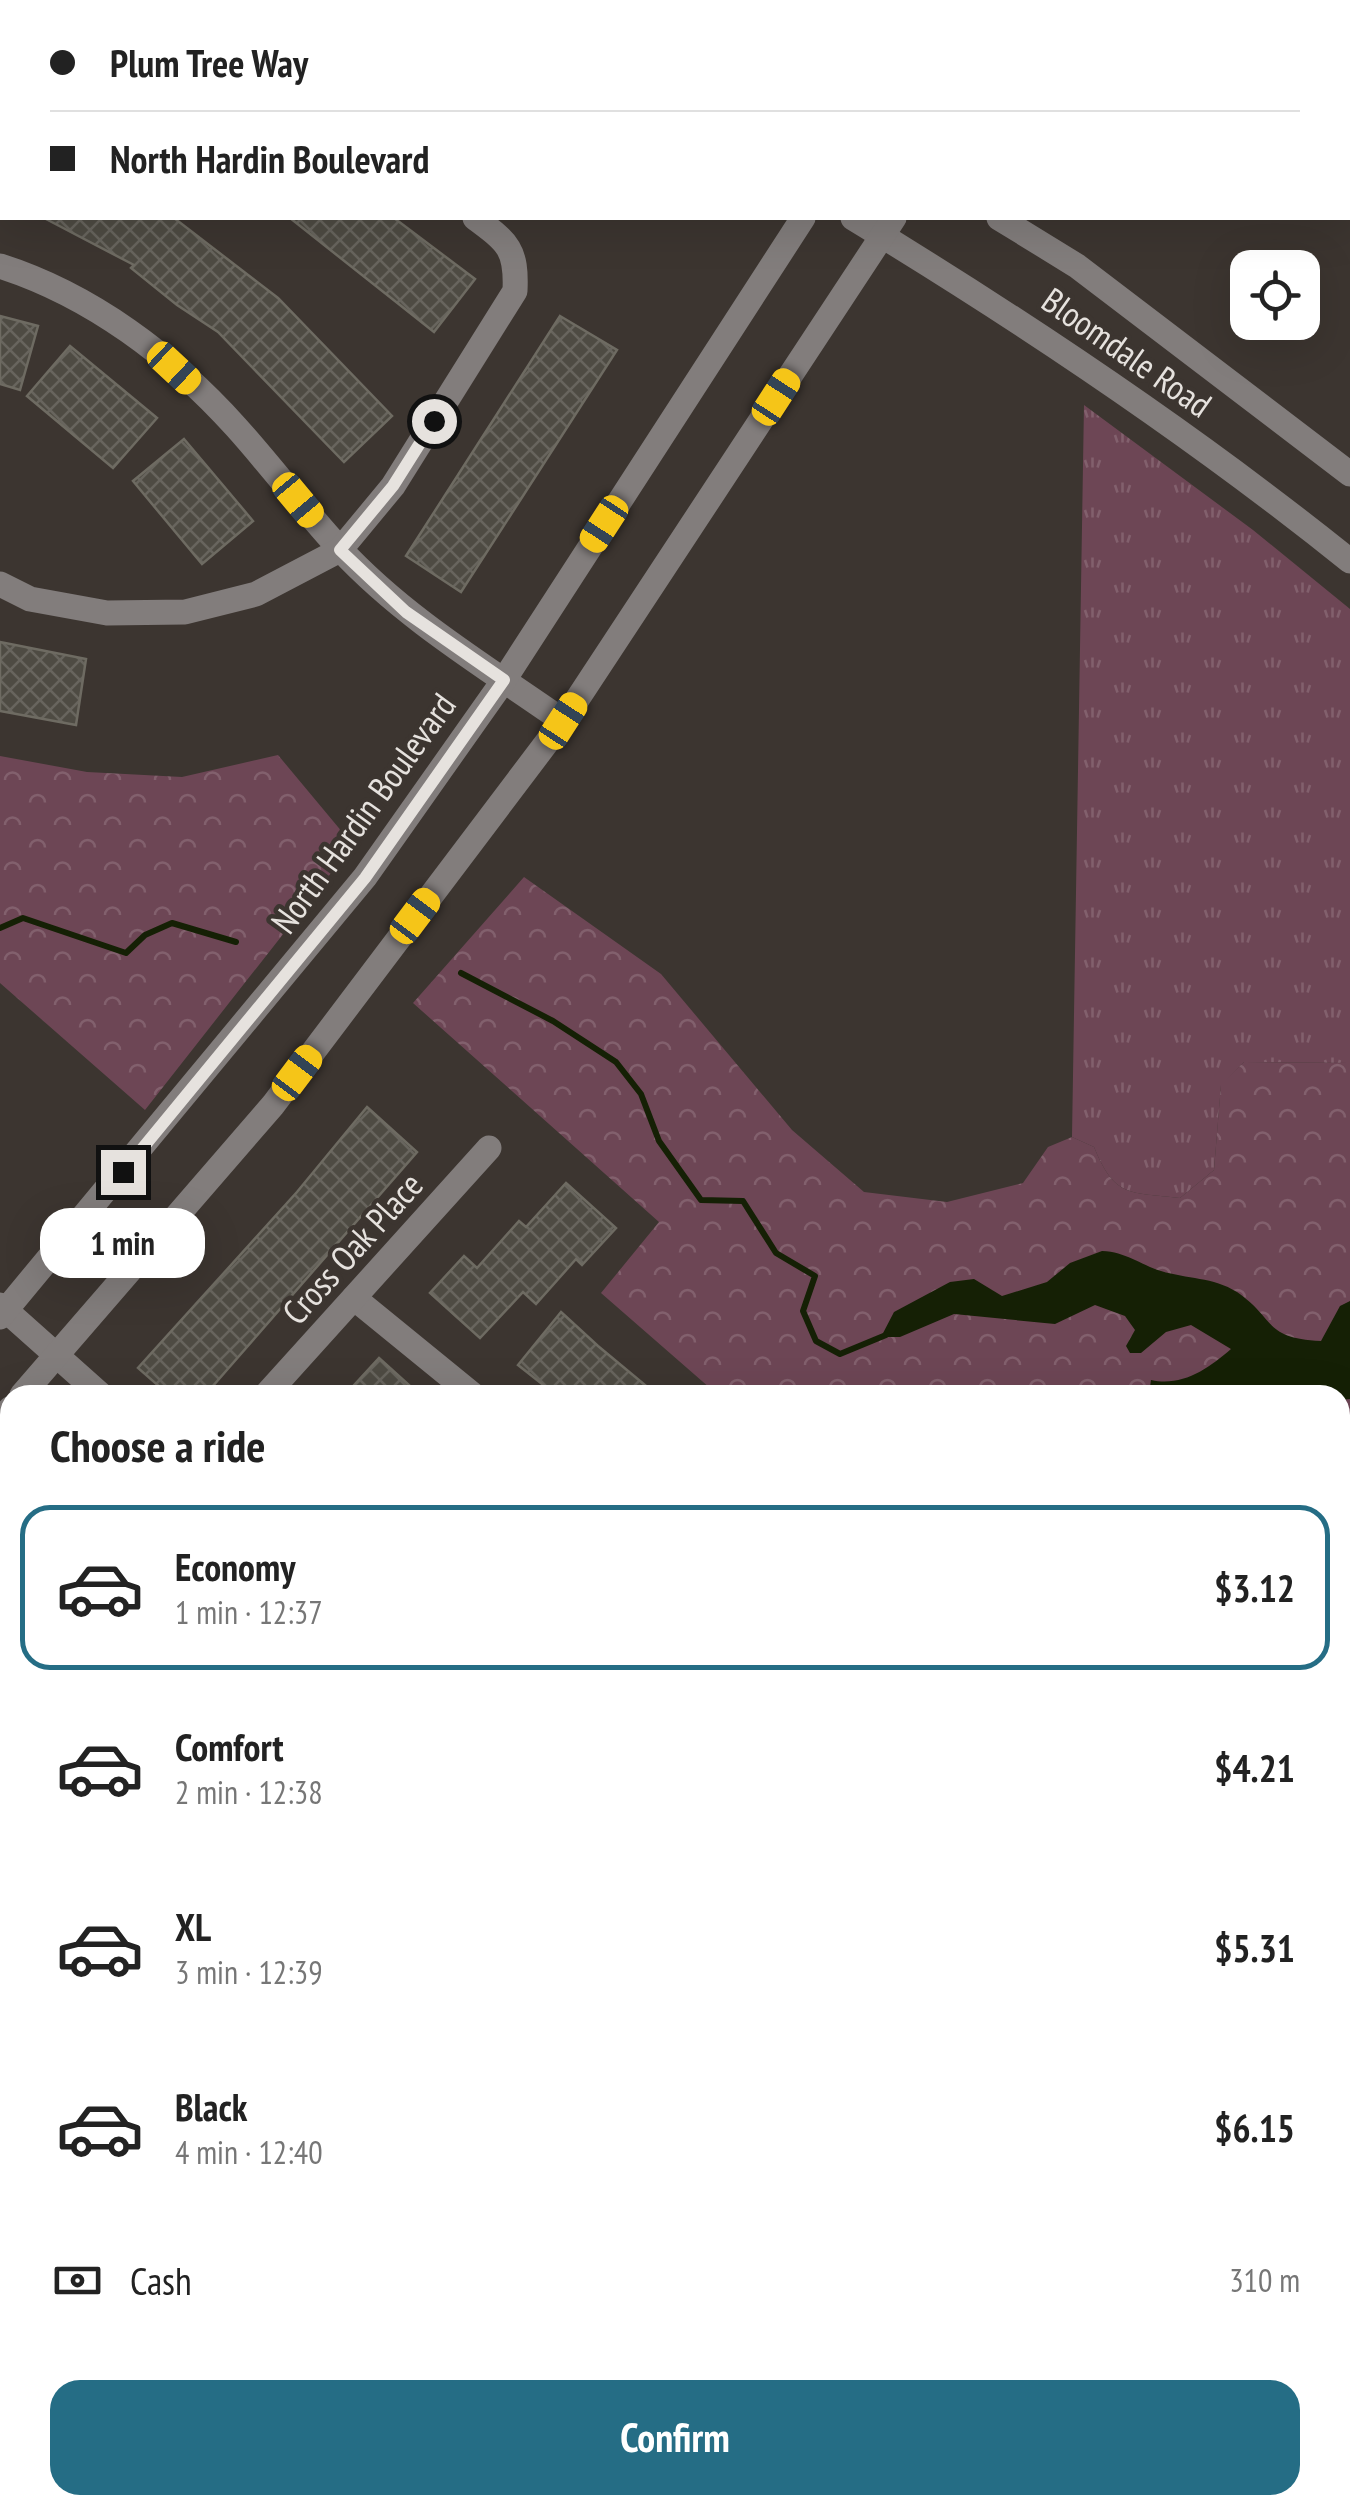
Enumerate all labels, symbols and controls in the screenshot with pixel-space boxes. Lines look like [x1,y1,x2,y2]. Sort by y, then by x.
text: Plum Tree Way [110,38,308,87]
text: North Hardin Boulevard [110,134,429,183]
map controls [1230,250,1320,340]
button: locate [1230,250,1320,340]
street label: Bloomdale Road [1033,277,1221,427]
car [142,337,206,399]
car [747,364,805,430]
route start [412,399,457,444]
car [267,467,329,533]
car [575,491,633,557]
street label: North Hardin Boulevard [260,684,466,942]
car [534,688,592,754]
car [385,883,445,949]
car [267,1040,327,1106]
route end [101,1150,146,1195]
street label: Cross Oak Place [272,1162,432,1334]
callout: 1 min [41,1207,206,1277]
text: 1 min [90,1222,155,1264]
text: Choose a ride [50,1416,265,1474]
text: Economy [175,1542,295,1591]
icon: car [55,1543,145,1633]
text: $3.12 [1214,1563,1295,1612]
text: 1 min · 12:37 [175,1591,323,1633]
text: Comfort [175,1722,284,1771]
icon: car [55,1723,145,1813]
text: $4.21 [1214,1743,1295,1792]
text: 2 min · 12:38 [175,1771,323,1813]
text: XL [175,1902,211,1951]
icon: car [55,1903,145,1993]
text: $5.31 [1214,1923,1295,1972]
text: 3 min · 12:39 [175,1951,323,1993]
text: Black [175,2082,248,2131]
icon: car [55,2083,145,2173]
text: $6.15 [1214,2103,1295,2152]
text: 4 min · 12:40 [175,2131,323,2173]
icon: cash [50,2253,105,2308]
text: Cash [130,2256,192,2305]
text: 310 m [1229,2259,1300,2301]
button: Confirm [50,2380,1300,2495]

